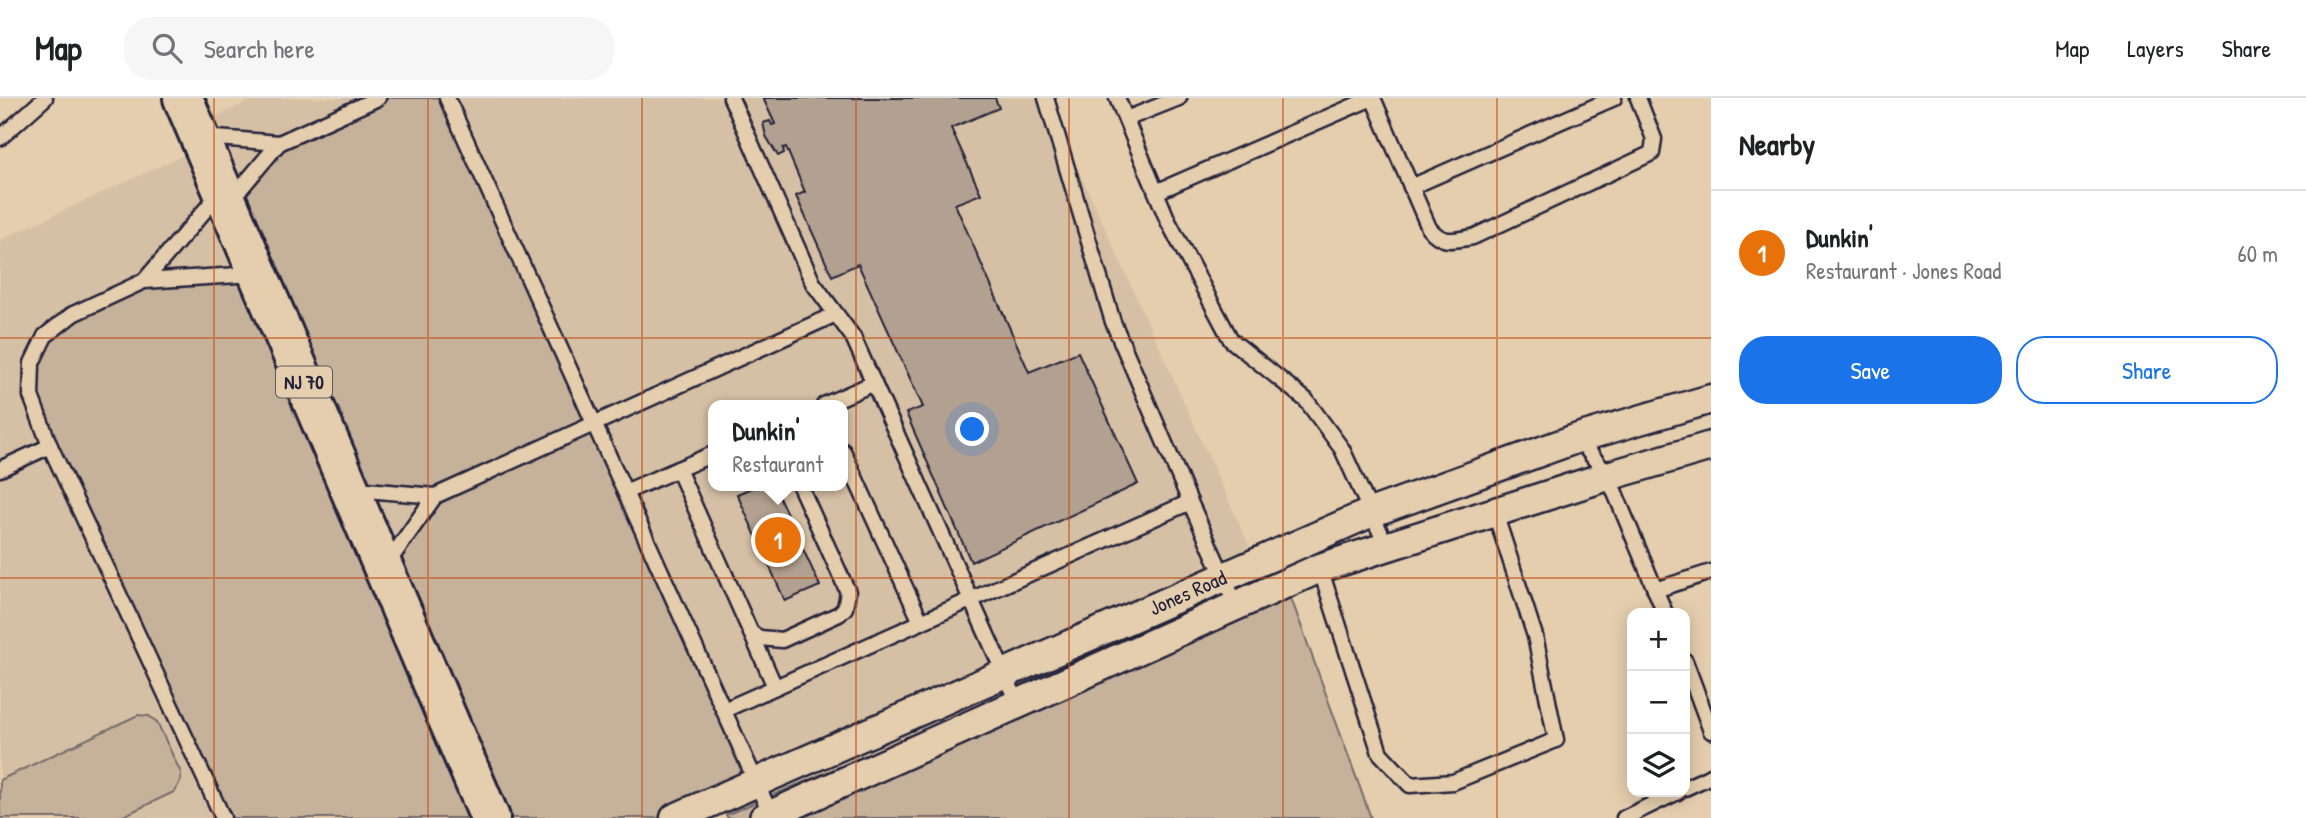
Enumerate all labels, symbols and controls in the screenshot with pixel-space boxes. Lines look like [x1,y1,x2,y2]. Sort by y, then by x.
search box [124,17,614,80]
text: Map [35,26,82,70]
icon: search [148,29,186,67]
text: Search here [204,31,315,66]
text: Map [2055,32,2089,64]
text: Layers [2127,32,2184,64]
text: Share [2222,32,2271,64]
text: Nearby [1739,124,1815,164]
text: Dunkin' [1806,220,1873,255]
text: 1 [1758,238,1766,269]
text: 60 m [2238,238,2278,269]
text: Restaurant · Jones Road [1806,255,2001,286]
button: Save [1739,336,2002,404]
button: Share [2016,336,2278,404]
road number: NJ 70 [276,366,332,398]
popup [708,400,848,491]
your location [955,412,989,446]
text: Dunkin' [733,413,800,448]
text: Restaurant [733,448,823,479]
pin: 1 [755,514,801,566]
street label: Jones Road [1144,563,1231,622]
map controls [1627,608,1690,797]
button: + [1627,608,1690,671]
button: − [1627,671,1690,734]
button: layers [1627,734,1690,797]

